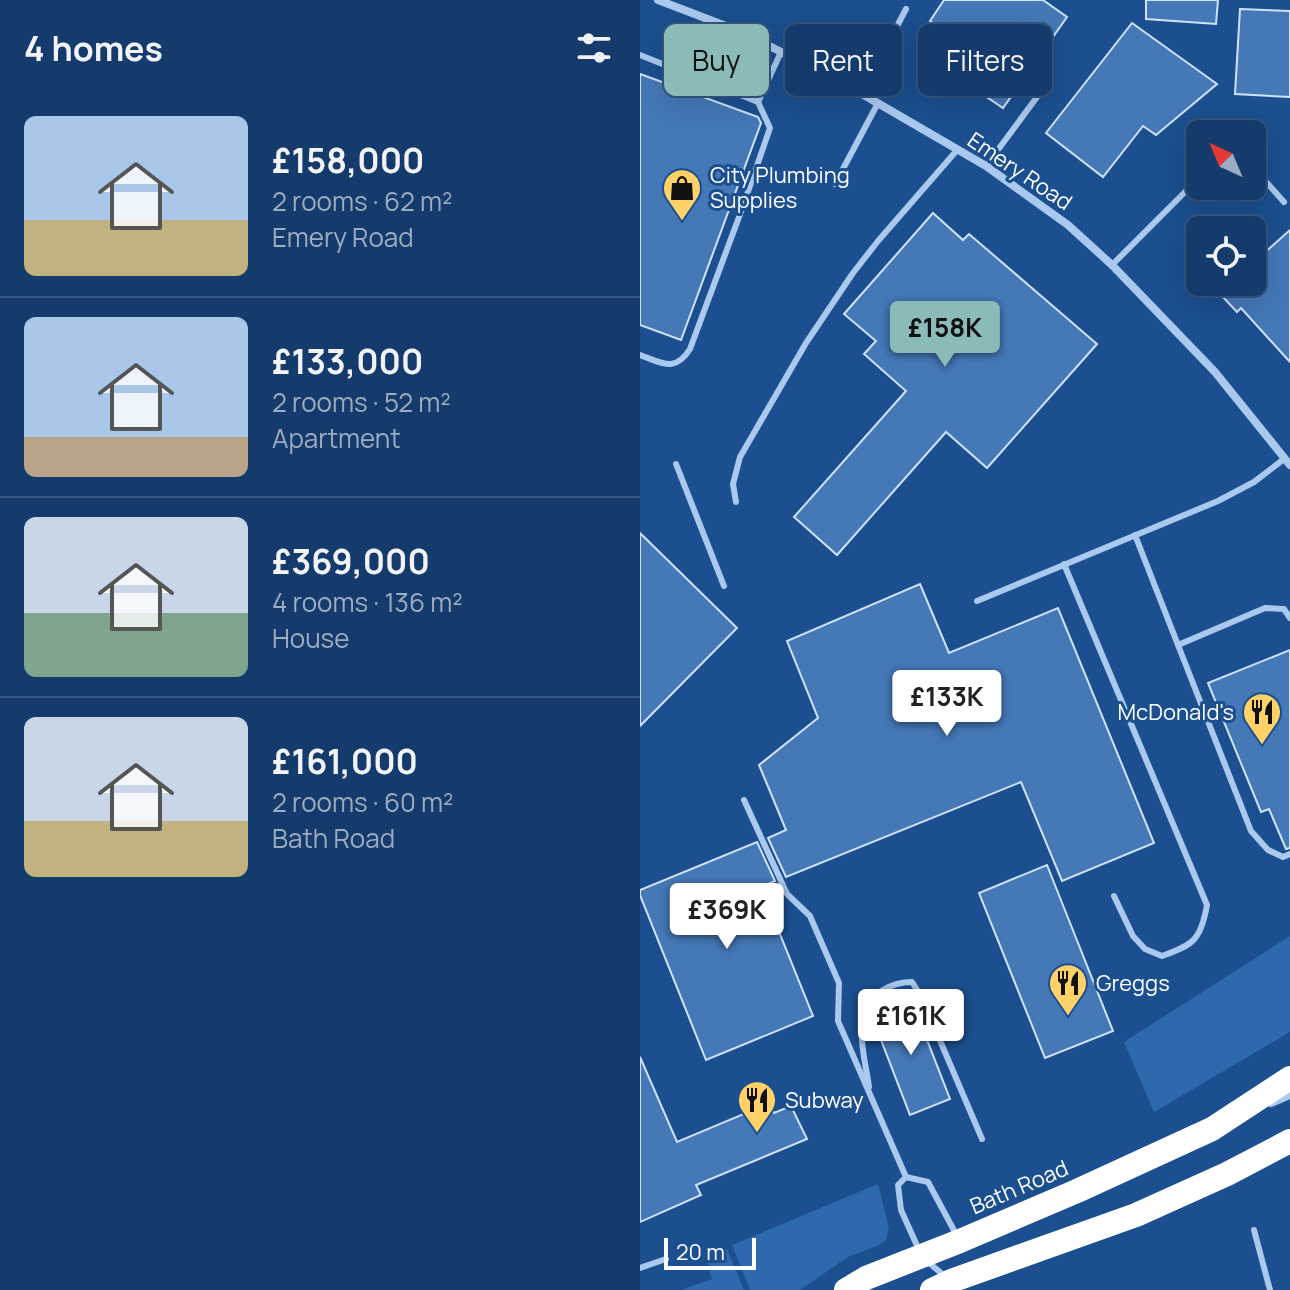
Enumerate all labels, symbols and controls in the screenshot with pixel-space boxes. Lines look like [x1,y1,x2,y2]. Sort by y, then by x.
chip: Buy [664,24,769,96]
chip: Rent [785,24,902,96]
chip: Filters [918,24,1052,96]
text: 4 homes [24,25,163,71]
icon: filters [572,26,616,70]
north arrow [1186,120,1266,200]
map controls [1186,120,1266,296]
street label: Emery Road [962,125,1078,217]
text: £158,000 [272,137,425,183]
icon: home [88,148,184,244]
place label: City Plumbing Supplies [710,160,850,215]
shop icon: City Plumbing Supplies [661,167,703,222]
text: 2 rooms · 62 m² [272,183,452,219]
button: locate [1186,216,1266,296]
text: Emery Road [272,219,414,255]
pin: £158K [889,301,1001,369]
text: £158K [908,309,982,345]
text: £133,000 [272,338,423,384]
icon: home [88,349,184,445]
text: 2 rooms · 52 m² [272,384,451,420]
text: Apartment [272,420,401,456]
text: £369,000 [272,538,430,584]
icon: home [88,549,184,645]
text: 4 rooms · 136 m² [272,584,463,620]
text: House [272,620,349,656]
pin: £133K [891,670,1003,738]
text: £133K [910,678,984,714]
restaurant icon: McDonald's [1241,691,1283,746]
place label: McDonald's [1118,697,1234,727]
text: £161,000 [272,738,418,784]
icon: home [88,749,184,845]
text: 2 rooms · 60 m² [272,784,454,820]
text: Bath Road [272,820,395,856]
pin: £369K [671,883,783,951]
text: £369K [688,891,766,927]
restaurant icon: Greggs [1047,962,1089,1017]
place label: Greggs [1096,968,1170,998]
pin: £161K [855,989,967,1057]
text: £161K [876,997,946,1033]
restaurant icon: Subway [736,1079,778,1134]
place label: Subway [785,1085,864,1115]
street label: Bath Road [965,1153,1073,1221]
scale bar [664,1234,756,1270]
text: 20 m [676,1237,725,1267]

